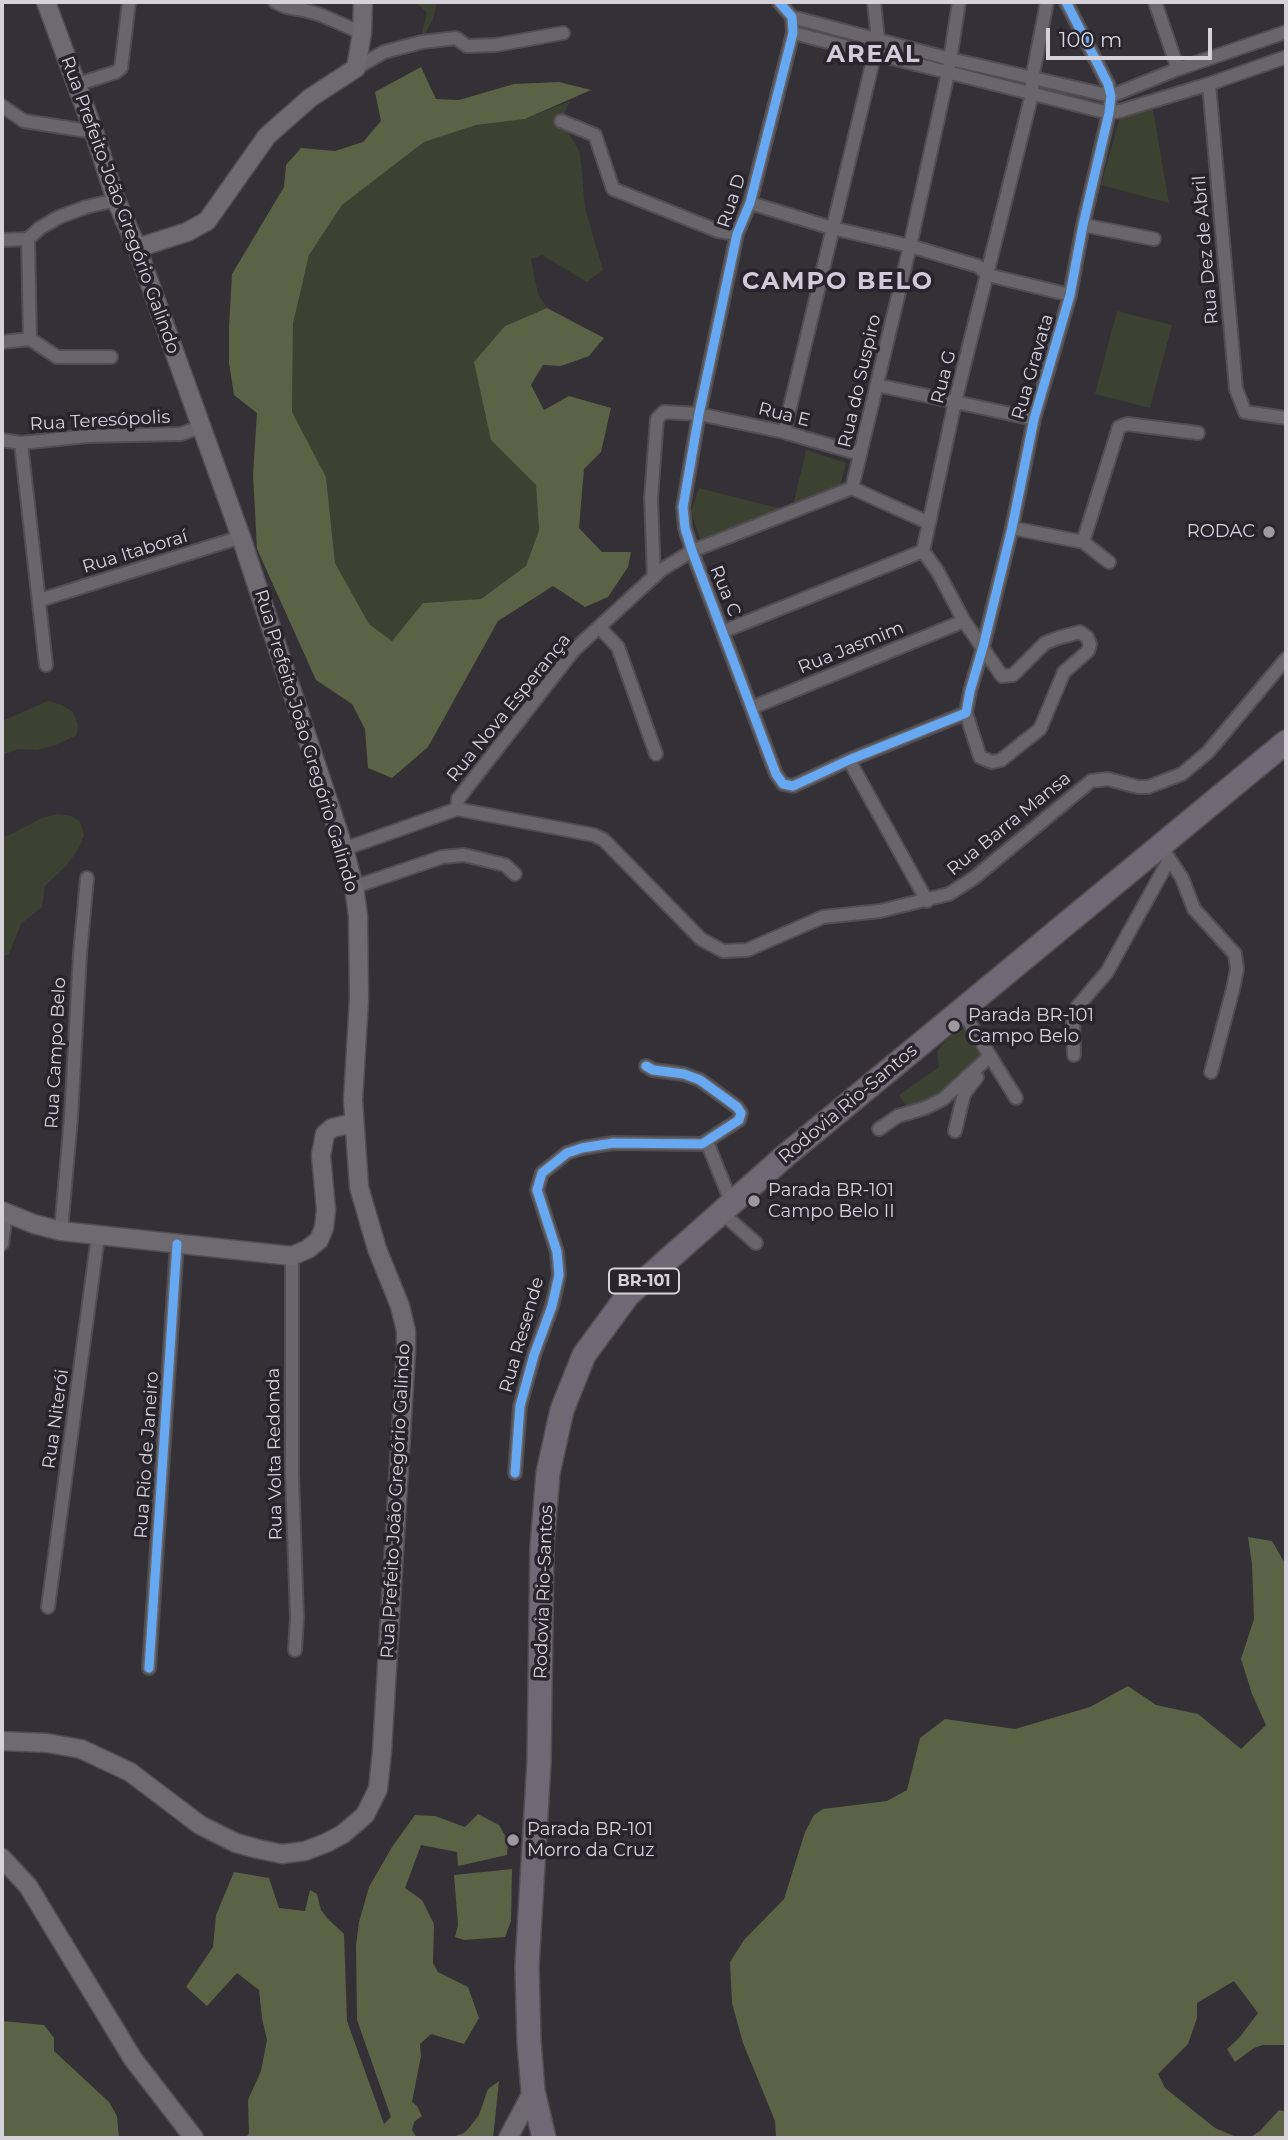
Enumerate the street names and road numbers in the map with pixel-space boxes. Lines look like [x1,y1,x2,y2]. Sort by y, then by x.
street label: Rua Prefeito João Gregório Galindo [56,53,184,357]
street label: Rua D [713,171,751,231]
street label: Rua Dez de Abril [1189,175,1223,325]
street label: Rua do Suspiro [834,312,886,450]
street label: Rua Gravata [1008,312,1058,422]
street label: Rua G [927,348,961,406]
street label: Rua E [756,398,812,432]
street label: Rua Teresópolis [29,407,171,435]
street label: Rua Itaboraí [80,526,190,578]
street label: Rua C [705,562,745,620]
street label: Rua Prefeito João Gregório Galindo [250,587,362,895]
street label: Rua Jasmim [795,617,907,679]
street label: Rua Nova Esperança [443,629,575,787]
street label: Rua Barra Mansa [943,767,1075,881]
street label: Rua Campo Belo [41,977,71,1129]
street label: Rodovia Rio-Santos [774,1040,922,1168]
road number: BR-101 [609,1268,679,1294]
street label: Rua Resende [495,1275,549,1395]
street label: Rua Prefeito João Gregório Galindo [377,1343,415,1659]
street label: Rua Niterói [38,1368,74,1470]
street label: Rua Volta Redonda [263,1368,287,1540]
street label: Rua Rio de Janeiro [130,1371,164,1539]
street label: Rodovia Rio-Santos [530,1505,558,1679]

